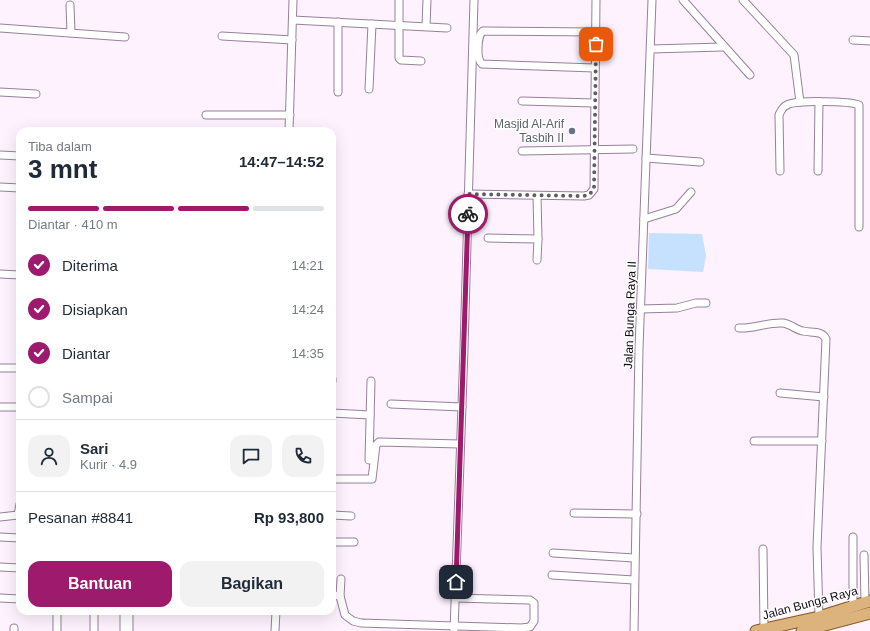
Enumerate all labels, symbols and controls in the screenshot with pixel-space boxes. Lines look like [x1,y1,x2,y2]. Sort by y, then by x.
pin [579,27,613,61]
icon: bag [585,33,607,55]
place label: Masjid Al-Arif Tasbih II [494,117,565,145]
marker: Masjid Al-Arif Tasbih II [567,126,577,136]
text: Tiba dalam [28,139,92,154]
text: 14:47–14:52 [239,153,324,170]
text: 3 mnt [28,154,97,184]
courier [448,194,488,234]
icon: bike [457,203,479,225]
text: Diantar · 410 m [28,217,118,232]
icon: check [28,254,50,276]
text: Diterima [62,257,118,274]
text: 14:21 [291,258,324,273]
street label: Jalan Bunga Raya II [621,261,639,369]
icon: check [28,298,50,320]
text: Disiapkan [62,301,128,318]
text: 14:24 [291,302,324,317]
icon: check [28,342,50,364]
text: Diantar [62,345,110,362]
text: 14:35 [291,346,324,361]
text: Sampai [62,389,113,406]
button: person [28,435,70,477]
button: chat [230,435,272,477]
button: phone [282,435,324,477]
text: Sari [80,440,108,457]
text: Kurir · 4.9 [80,457,137,472]
text: Pesanan #8841 [28,509,133,526]
text: Rp 93,800 [254,509,324,526]
button: Bantuan [28,561,172,607]
button: Bagikan [180,561,324,607]
pin [439,565,473,599]
icon: home [445,571,467,593]
street label: Jalan Bunga Raya [761,583,859,622]

